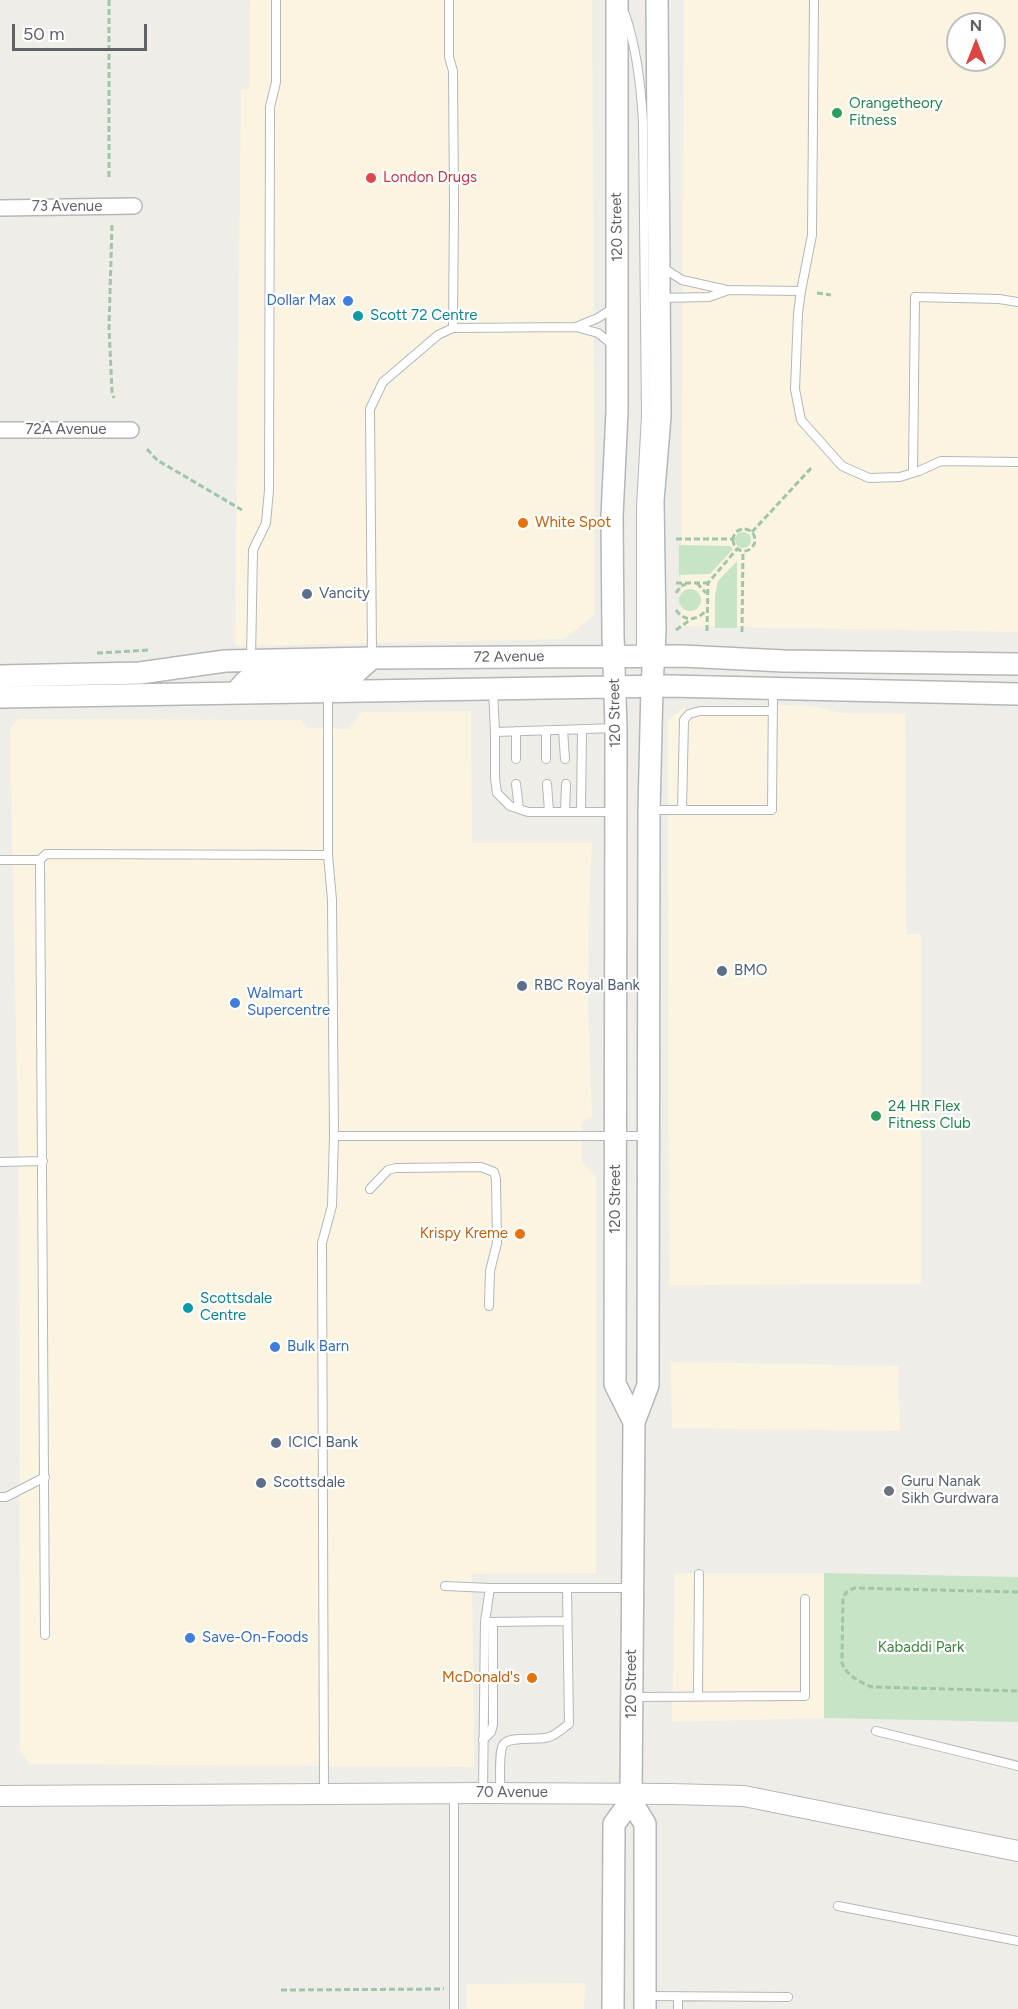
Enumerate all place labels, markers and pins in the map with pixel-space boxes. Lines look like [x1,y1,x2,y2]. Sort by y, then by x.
place label: Orangetheory Fitness [849,95,943,130]
marker: Orangetheory Fitness [830,106,844,120]
place label: London Drugs [383,169,477,187]
marker: London Drugs [364,171,378,185]
place label: Dollar Max [266,292,336,310]
marker: Dollar Max [341,294,355,308]
place label: Scott 72 Centre [370,307,478,325]
marker: Scott 72 Centre [351,309,365,323]
place label: White Spot [535,514,611,532]
marker: White Spot [516,516,530,530]
place label: Vancity [319,585,370,603]
marker: Vancity [300,587,314,601]
place label: BMO [734,962,767,980]
marker: BMO [715,964,729,978]
place label: RBC Royal Bank [534,977,640,995]
marker: RBC Royal Bank [515,979,529,993]
place label: Walmart Supercentre [247,985,330,1020]
marker: Walmart Supercentre [228,996,242,1010]
place label: 24 HR Flex Fitness Club [888,1098,971,1133]
marker: 24 HR Flex Fitness Club [869,1109,883,1123]
place label: Krispy Kreme [420,1225,508,1243]
marker: Krispy Kreme [513,1227,527,1241]
place label: Scottsdale Centre [200,1290,272,1325]
marker: Scottsdale Centre [181,1301,195,1315]
place label: Bulk Barn [287,1338,349,1356]
marker: Bulk Barn [268,1340,282,1354]
place label: ICICI Bank [288,1434,358,1452]
marker: ICICI Bank [269,1436,283,1450]
place label: Guru Nanak Sikh Gurdwara [901,1473,999,1508]
place label: Scottsdale [273,1474,345,1492]
marker: Scottsdale [254,1476,268,1490]
marker: Guru Nanak Sikh Gurdwara [882,1484,896,1498]
place label: Save-On-Foods [202,1629,308,1647]
marker: Save-On-Foods [183,1631,197,1645]
place label: McDonald's [442,1669,520,1687]
marker: McDonald's [525,1671,539,1685]

